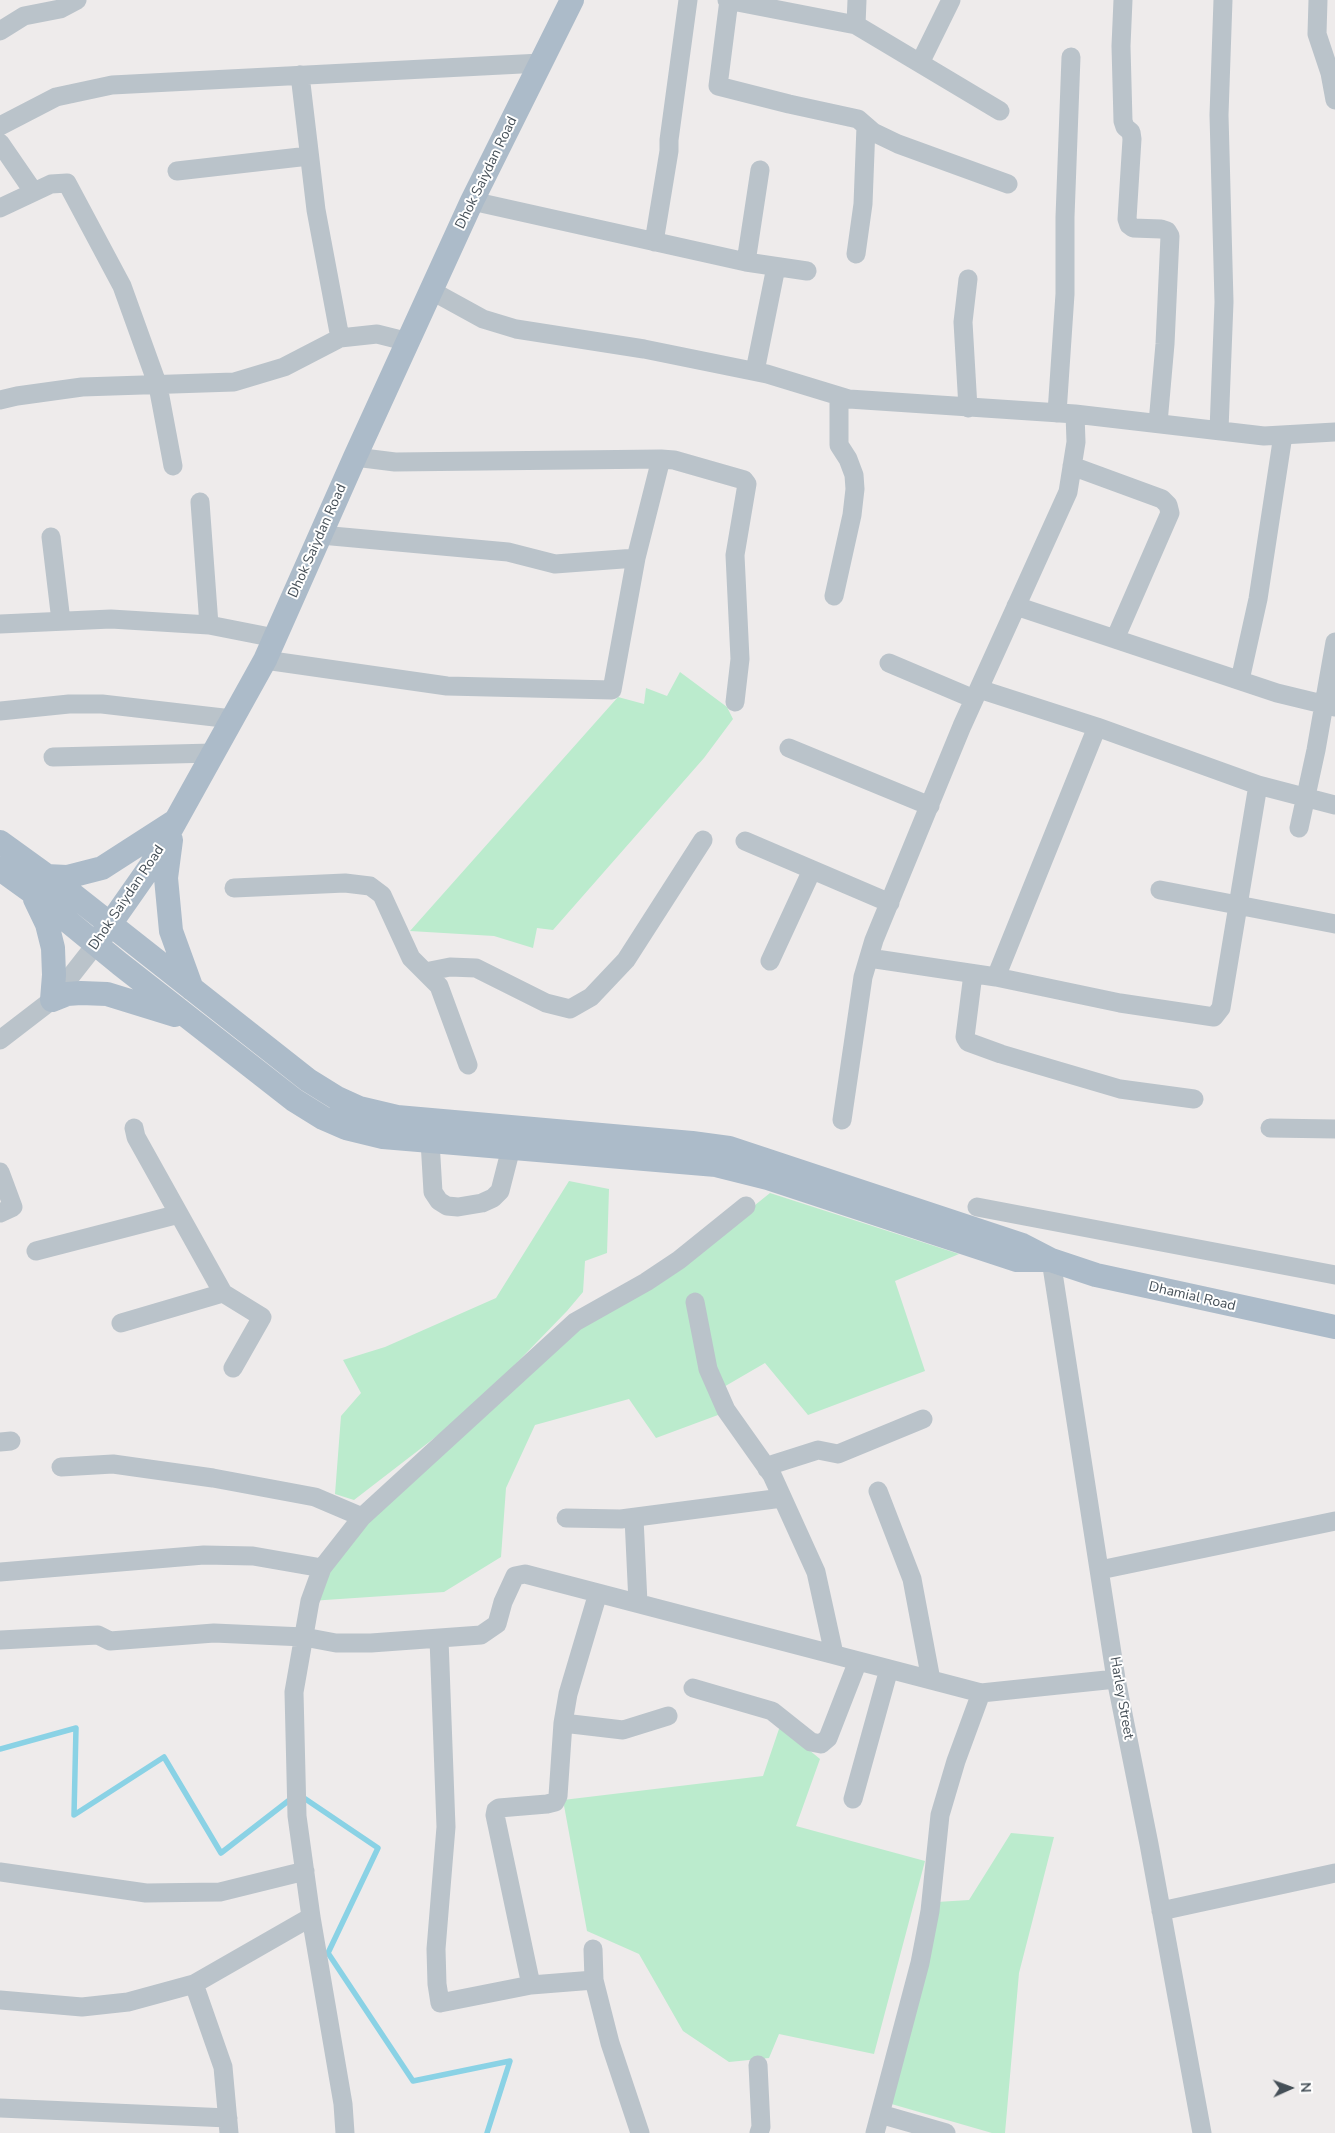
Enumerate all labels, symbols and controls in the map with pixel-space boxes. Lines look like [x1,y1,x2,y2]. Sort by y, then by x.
street label: Dhok Saiydan Road [453,114,521,232]
street label: Dhok Saiydan Road [285,481,351,601]
street label: Dhok Saiydan Road [86,842,168,954]
street label: Dhamial Road [1147,1279,1237,1315]
street label: Harley Street [1105,1655,1137,1741]
north arrow [1265,2063,1315,2113]
text: N [1296,2082,1315,2093]

